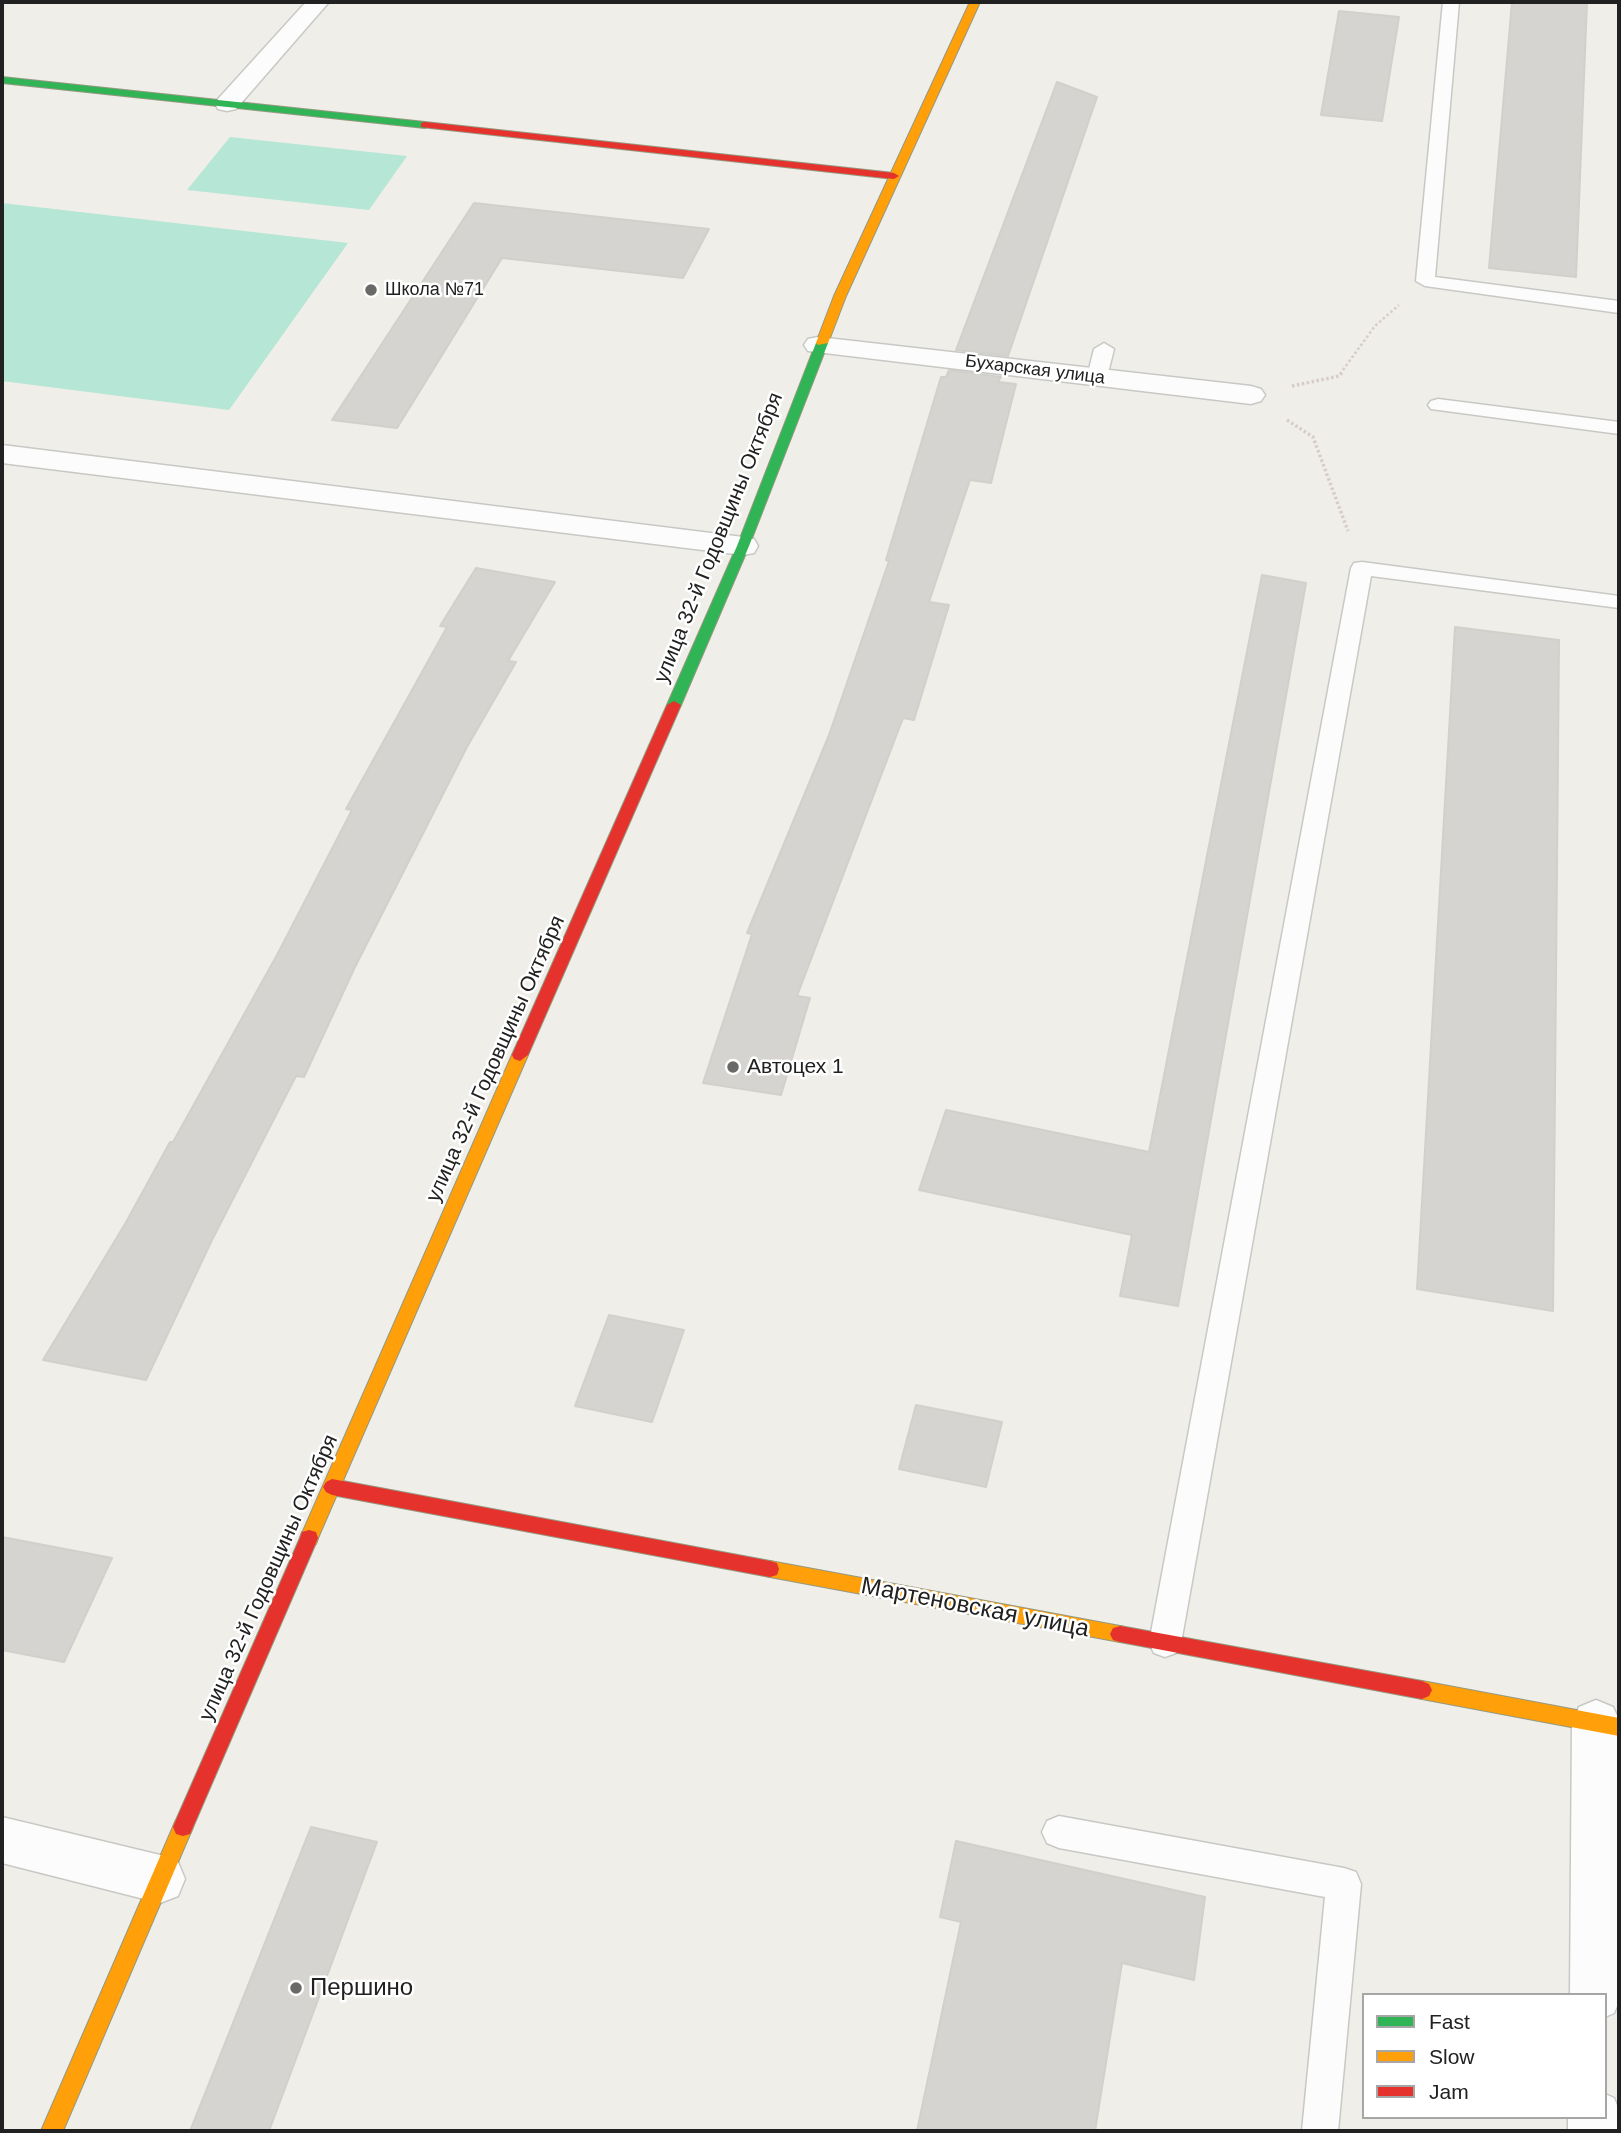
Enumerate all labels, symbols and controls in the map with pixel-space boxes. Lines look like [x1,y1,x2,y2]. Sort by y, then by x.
place label: Школа №71 [385,279,484,301]
marker: Школа №71 [363,282,379,298]
street label: Бухарская улица [964,351,1106,389]
street label: улица 32-й Годовщины Октября [649,389,789,687]
street label: улица 32-й Годовщины Октября [421,912,571,1206]
place label: Автоцех 1 [747,1054,844,1080]
marker: Автоцех 1 [725,1059,741,1075]
street label: улица 32-й Годовщины Октября [194,1431,344,1725]
street label: Мартеновская улица [859,1572,1091,1644]
place label: Першино [310,1974,413,2002]
marker: Першино [288,1980,304,1996]
legend [1362,1993,1607,2119]
text: Fast [1429,2010,1470,2033]
text: Slow [1429,2045,1475,2068]
text: Jam [1429,2080,1469,2103]

